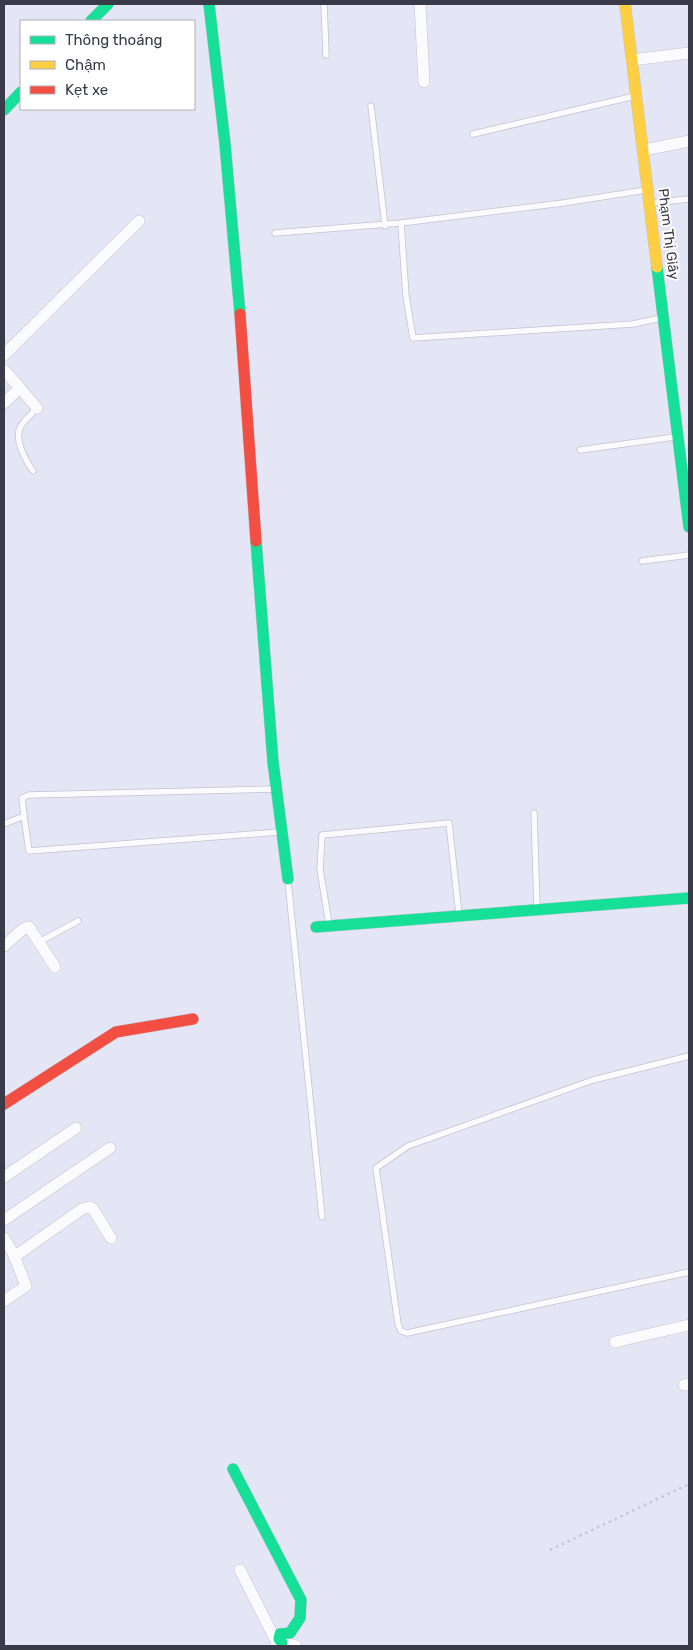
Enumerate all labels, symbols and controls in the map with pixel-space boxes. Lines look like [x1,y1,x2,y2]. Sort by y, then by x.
legend [20,20,195,110]
text: Thông thoáng [65,31,162,49]
text: Chậm [65,56,106,74]
text: Kẹt xe [65,81,108,99]
street label: Phạm Thị Giây [654,187,683,281]

